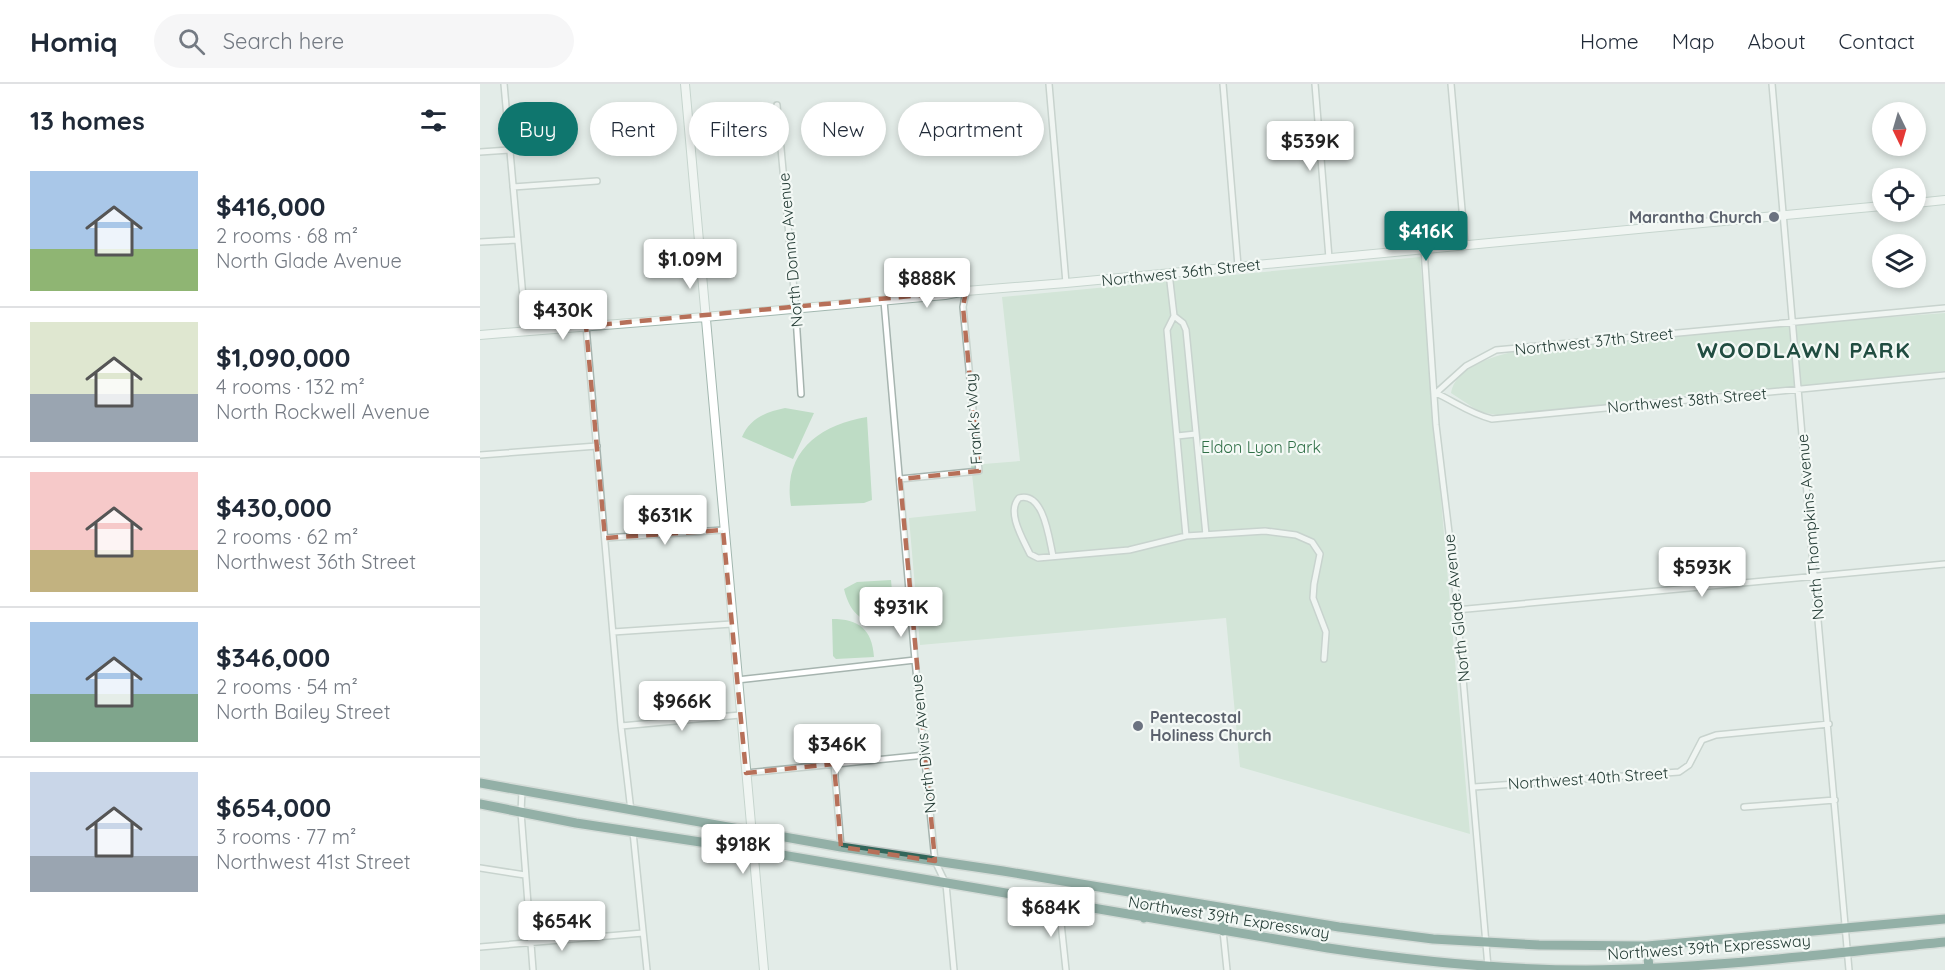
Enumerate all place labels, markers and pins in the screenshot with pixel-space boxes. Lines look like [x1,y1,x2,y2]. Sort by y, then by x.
pin: $539K [1268,121,1352,172]
place label: Marantha Church [1629,207,1762,227]
marker: Marantha Church [1767,210,1781,224]
pin: $416K [1384,211,1468,262]
pin: $1.09M [641,239,739,290]
pin: $888K [885,258,969,309]
pin: $430K [521,290,605,341]
pin: $631K [623,495,707,546]
pin: $593K [1660,547,1744,598]
pin: $931K [859,587,943,638]
pin: $966K [640,681,724,732]
place label: Pentecostal Holiness Church [1150,707,1272,745]
marker: Pentecostal Holiness Church [1131,719,1145,733]
pin: $346K [795,724,879,775]
pin: $918K [701,824,785,875]
pin: $684K [1009,887,1093,938]
pin: $654K [520,901,604,952]

